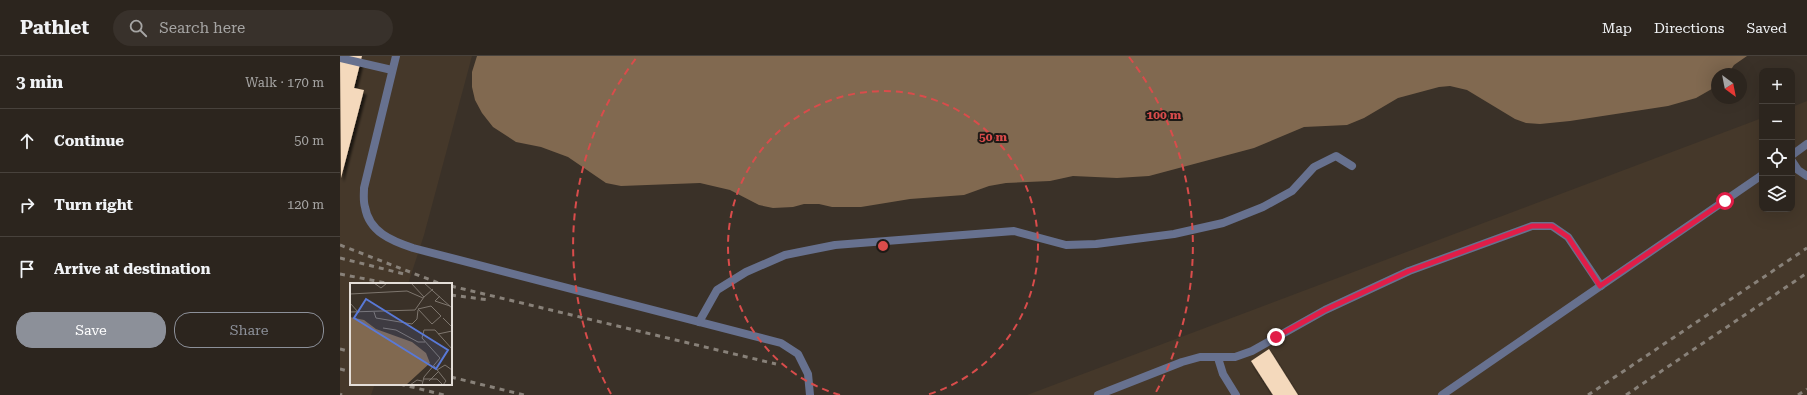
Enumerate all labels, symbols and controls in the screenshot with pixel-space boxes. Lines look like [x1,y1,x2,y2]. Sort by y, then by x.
search box [113,10,393,46]
text: Pathlet [20,16,89,39]
icon: search [127,17,149,39]
text: Search here [159,19,245,37]
text: Map [1602,20,1632,36]
text: Directions [1654,20,1724,36]
text: Saved [1746,20,1787,36]
north arrow [1711,68,1747,104]
map controls [1759,68,1795,212]
button: + [1759,68,1795,104]
text: 3 min [16,72,63,92]
text: Walk · 170 m [245,75,324,90]
button: − [1759,104,1795,140]
text: 100 m [1147,108,1182,122]
icon: ahead [16,130,38,152]
text: 50 m [979,130,1007,144]
text: Continue [54,132,124,150]
text: 50 m [294,133,324,148]
button: locate [1759,140,1795,176]
button: layers [1759,176,1795,212]
route start [1716,192,1734,210]
icon: right [16,194,38,216]
text: Turn right [54,196,133,214]
text: 120 m [287,197,324,212]
centre of rings [876,239,890,253]
icon: arrive [16,258,38,280]
text: Arrive at destination [54,260,210,278]
inset map [350,283,452,385]
button: Save [16,312,166,348]
button: Share [174,312,324,348]
route end [1267,328,1285,346]

